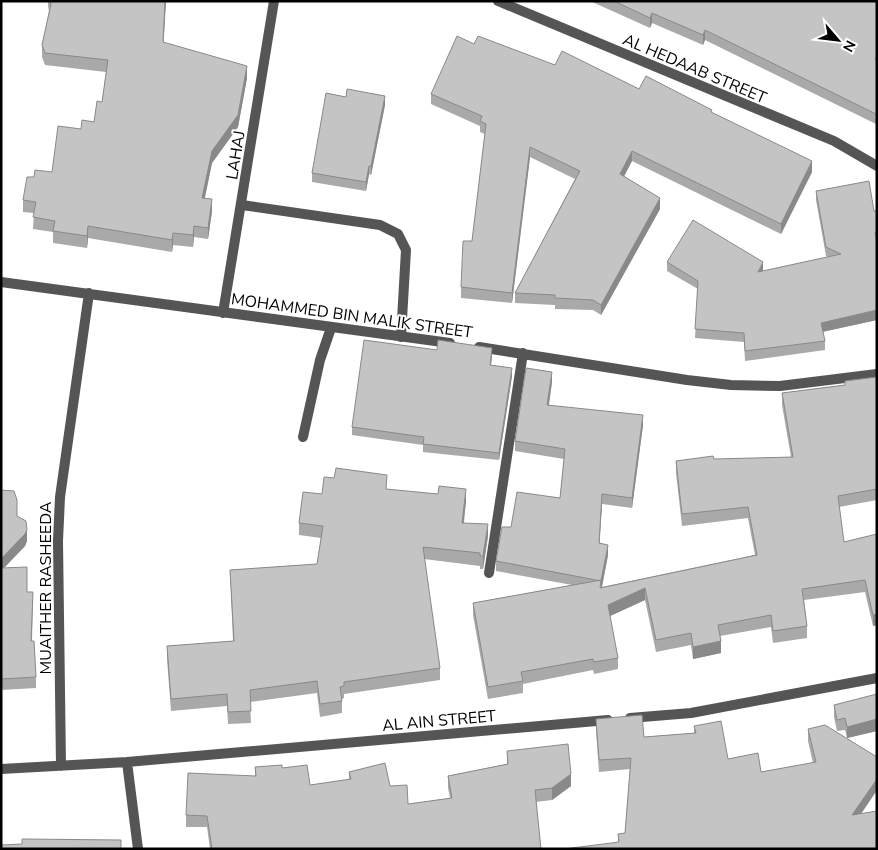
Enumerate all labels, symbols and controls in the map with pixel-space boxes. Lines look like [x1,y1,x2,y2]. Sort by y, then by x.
north arrow [813,15,863,65]
street label: AL HEDAAB STREET [619,29,770,109]
text: N [838,37,860,55]
street label: LAHAJ [221,129,251,181]
street label: MOHAMMED BIN MALIK STREET [230,288,474,344]
street label: MUAITHER RASHEEDA [35,501,57,675]
street label: AL AIN STREET [381,705,497,737]

